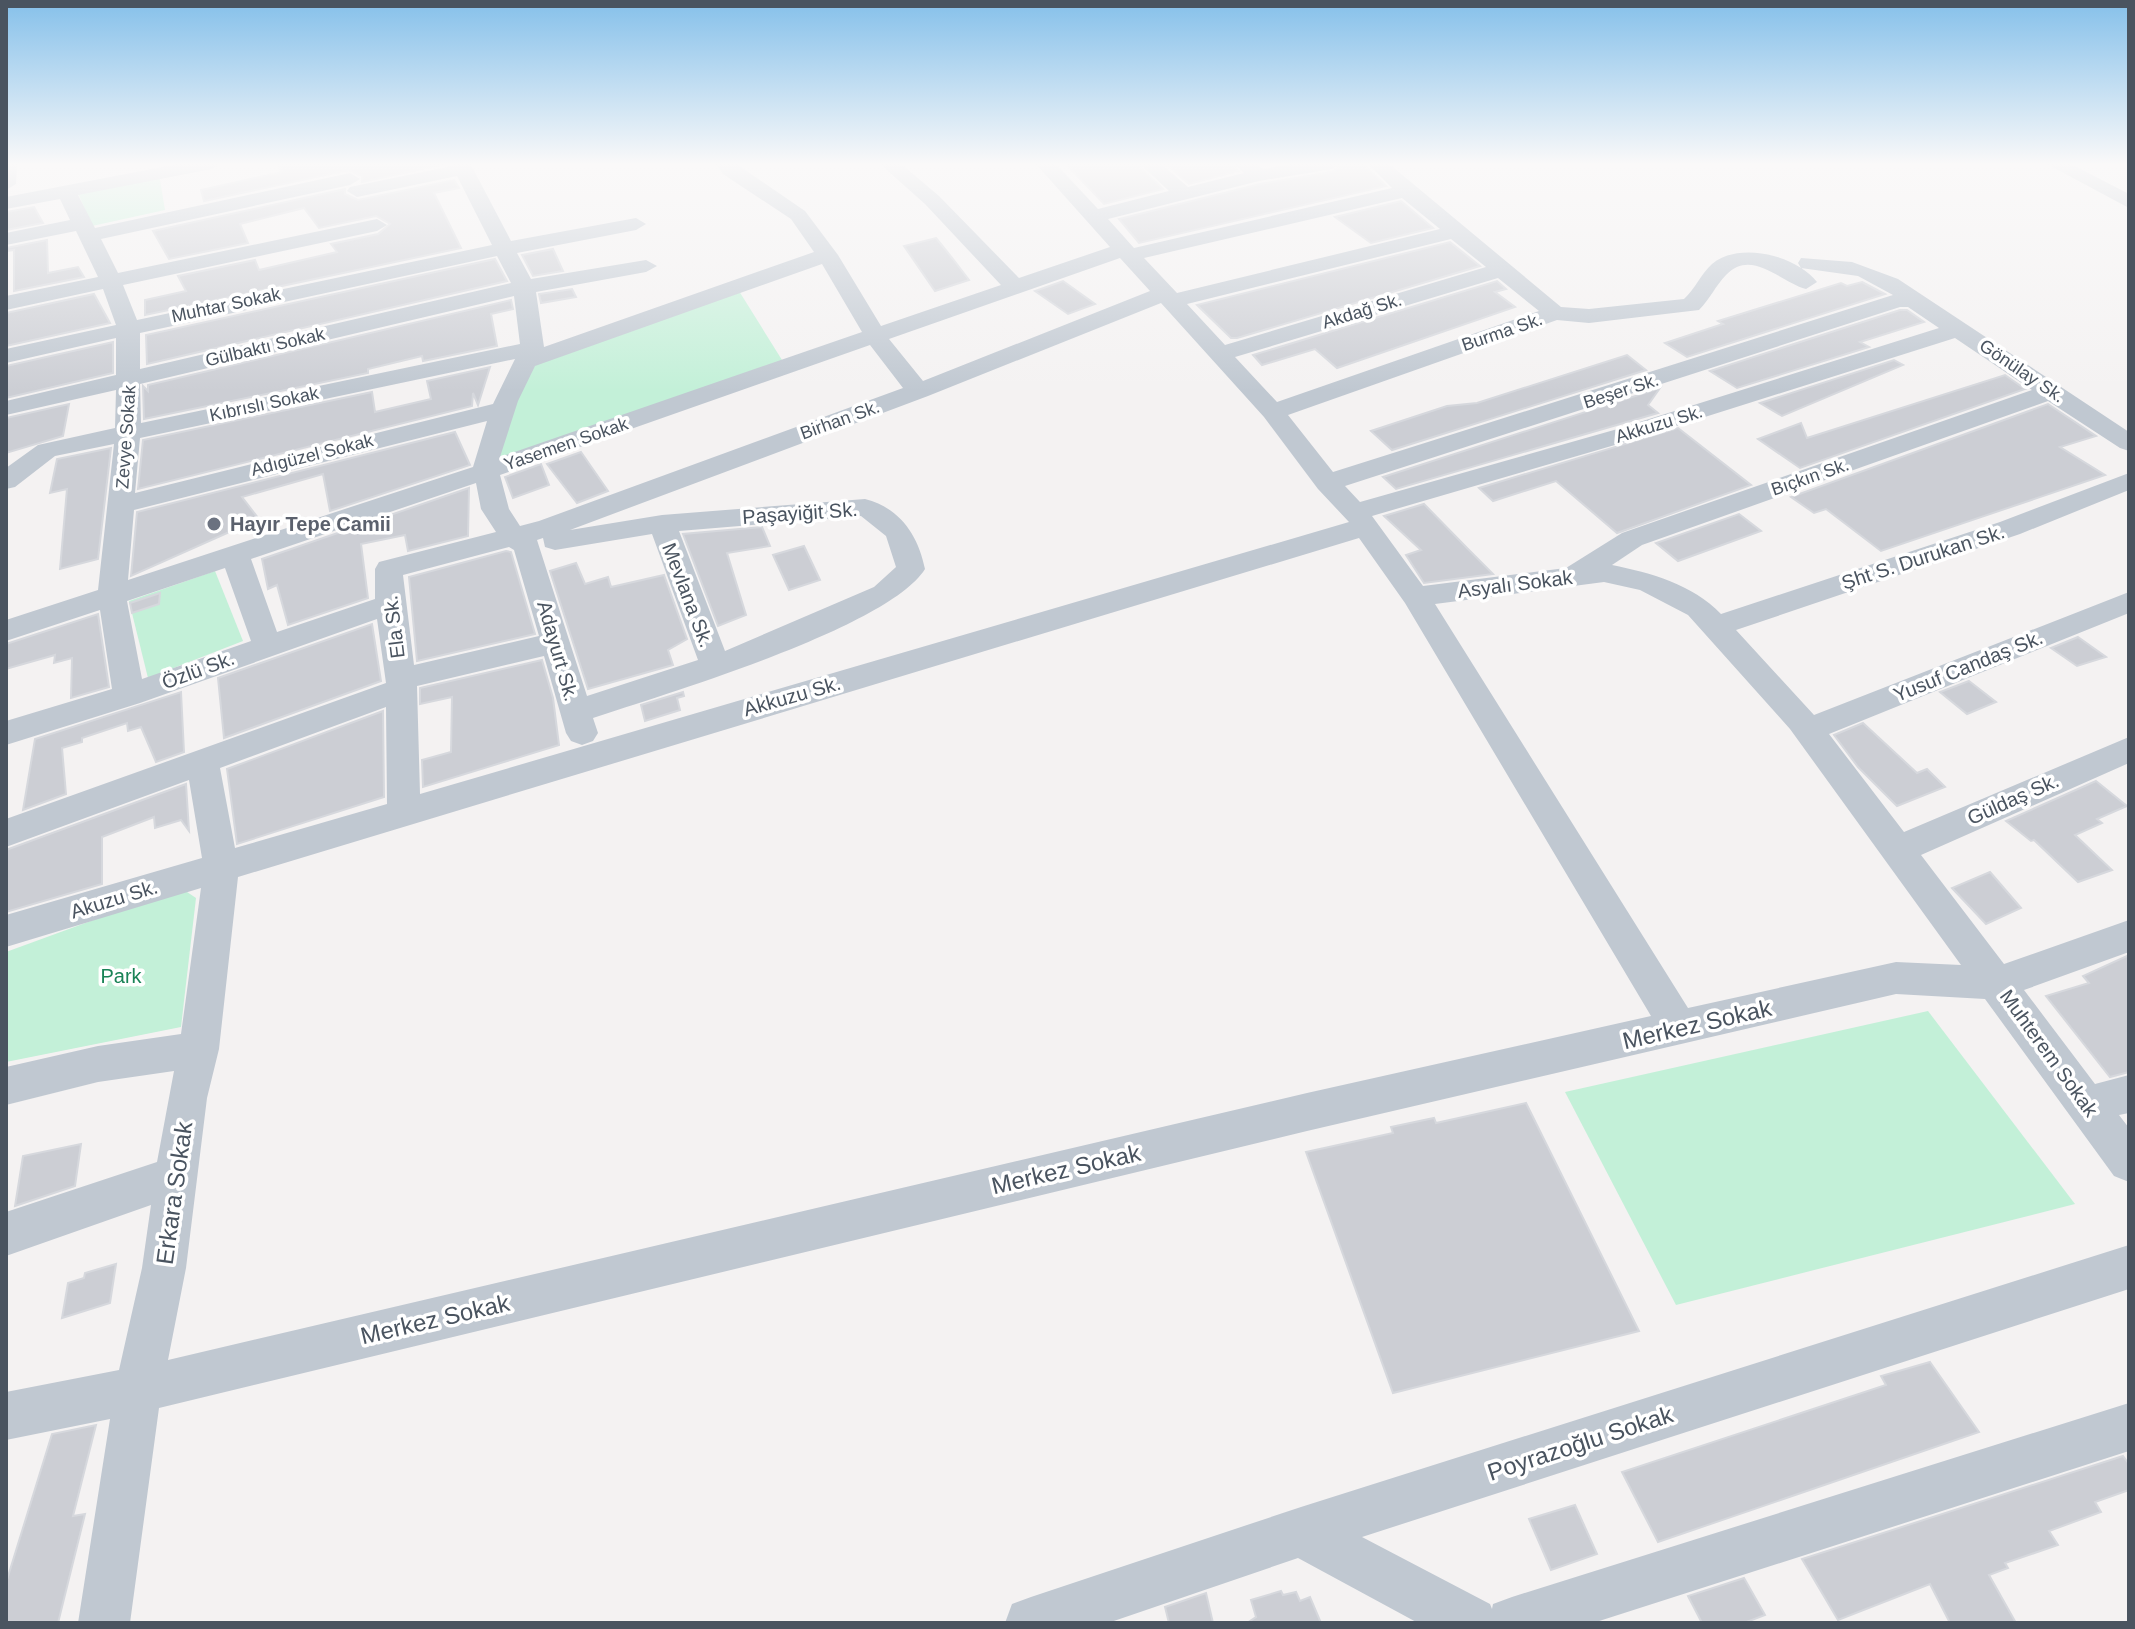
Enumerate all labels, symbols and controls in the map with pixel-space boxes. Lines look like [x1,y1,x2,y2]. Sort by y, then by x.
street label: Muhtar Sokak [170,283,283,326]
street label: Akdağ Sk. [1320,289,1404,333]
street label: Burma Sk. [1459,309,1545,355]
street label: Gülbaktı Sokak [203,323,328,370]
street label: Gönülay Sk. [1976,335,2068,407]
street label: Beşer Sk. [1581,369,1661,413]
street label: Kıbrıslı Sokak [208,382,321,425]
street label: Zevye Sokak [112,383,140,490]
street label: Birhan Sk. [798,396,882,444]
street label: Akkuzu Sk. [1613,401,1705,447]
street label: Yasemen Sokak [501,413,632,475]
street label: Adıgüzel Sokak [249,430,376,480]
street label: Bıçkın Sk. [1768,454,1852,500]
street label: Paşayiğit Sk. [742,498,858,528]
place label: Hayır Tepe Camii [230,513,391,535]
marker: Hayır Tepe Camii [205,515,223,533]
street label: Şht S. Durukan Sk. [1839,520,2007,594]
street label: Mevlana Sk. [658,540,718,650]
street label: Asyalı Sokak [1456,566,1575,602]
street label: Ela Sk. [379,594,409,660]
street label: Adayurt Sk. [533,598,583,704]
street label: Yusuf Candaş Sk. [1890,626,2046,706]
street label: Özlü Sk. [159,647,237,693]
street label: Akkuzu Sk. [741,672,843,720]
street label: Güldaş Sk. [1964,769,2062,829]
street label: Akuzu Sk. [68,875,160,923]
park label: Park [100,965,143,987]
street label: Muhterem Sokak [1996,985,2103,1121]
street label: Merkez Sokak [1620,994,1775,1054]
street label: Erkara Sokak [151,1119,198,1266]
street label: Merkez Sokak [989,1139,1144,1199]
street label: Merkez Sokak [358,1289,513,1349]
street label: Poyrazoğlu Sokak [1484,1400,1677,1486]

